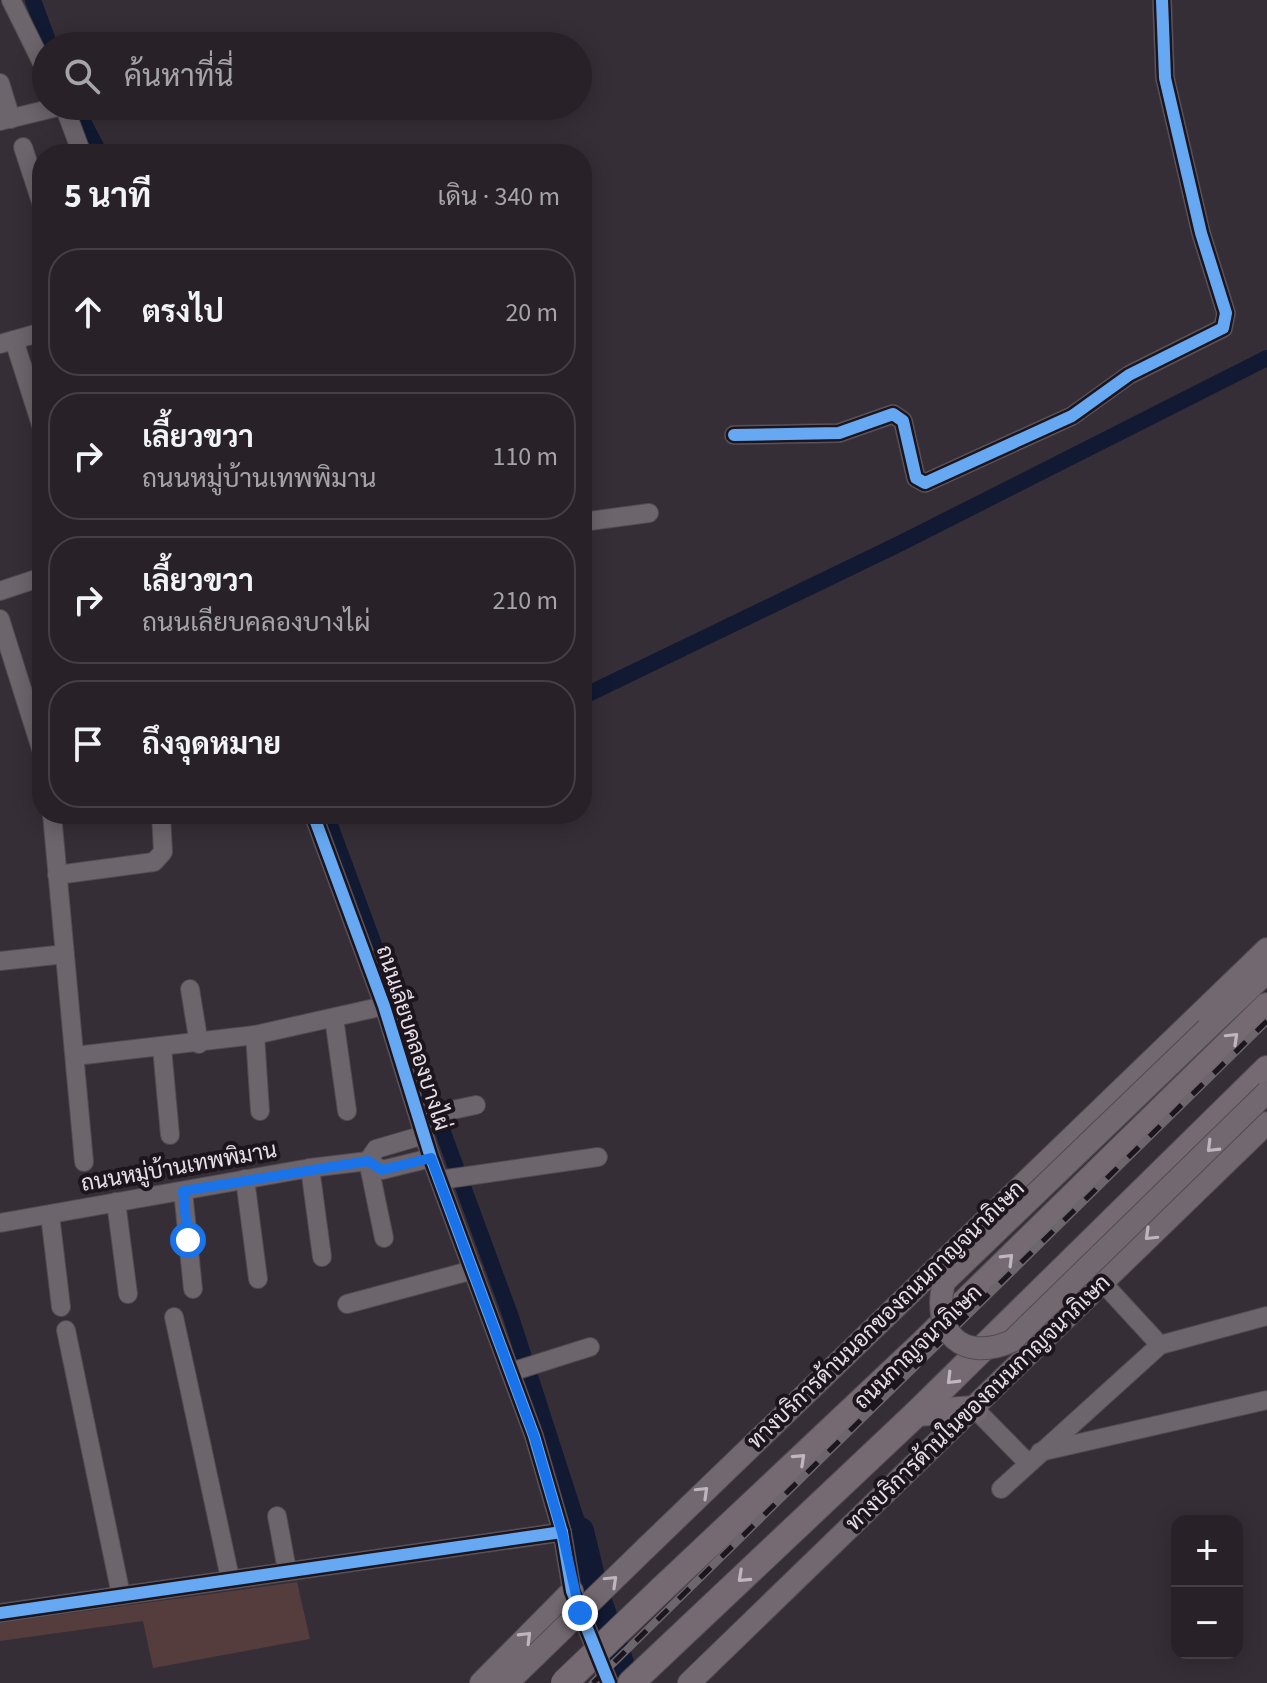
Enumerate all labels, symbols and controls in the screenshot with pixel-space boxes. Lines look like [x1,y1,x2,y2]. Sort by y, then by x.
search box [32,32,592,120]
icon: search [60,54,104,98]
text: ค้นหาที่นี่ [124,55,234,98]
text: 5 นาที [64,172,151,221]
text: เดิน · 340 m [438,178,560,215]
icon: ahead [66,290,110,334]
text: ตรงไป [142,291,224,334]
text: 20 m [505,294,558,331]
text: เลี้ยวขวา [142,416,254,459]
icon: right [66,434,110,478]
text: 110 m [492,438,558,475]
text: ถนนหมู่บ้านเทพพิมาน [142,460,376,497]
text: เลี้ยวขวา [142,560,254,603]
icon: right [66,578,110,622]
text: 210 m [492,582,558,619]
text: ถนนเลียบคลองบางไผ่ [142,604,370,641]
icon: arrive [66,722,110,766]
text: ถึงจุดหมาย [142,723,281,766]
street label: ถนนเลียบคลองบางไผ่ [368,941,458,1135]
one-way arrow [1224,1033,1238,1047]
street label: ถนนหมู่บ้านเทพพิมาน [79,1134,279,1200]
one-way arrow [1207,1137,1221,1152]
street label: ทางบริการด้านนอกของถนนกาญจนาภิเษก [742,1175,1030,1455]
route start [170,1222,206,1258]
one-way arrow [1145,1226,1159,1240]
one-way arrow [999,1254,1013,1268]
street label: ทางบริการด้านในของถนนกาญจนาภิเษก [838,1267,1118,1539]
street label: ถนนกาญจนาภิเษก [849,1279,987,1415]
one-way arrow [947,1370,961,1384]
one-way arrow [791,1454,806,1468]
one-way arrow [694,1487,708,1502]
map controls [1171,1515,1243,1659]
button: + [1171,1515,1243,1587]
one-way arrow [737,1568,752,1582]
one-way arrow [603,1576,617,1590]
button: − [1171,1587,1243,1659]
route end [562,1595,598,1631]
one-way arrow [517,1632,532,1646]

